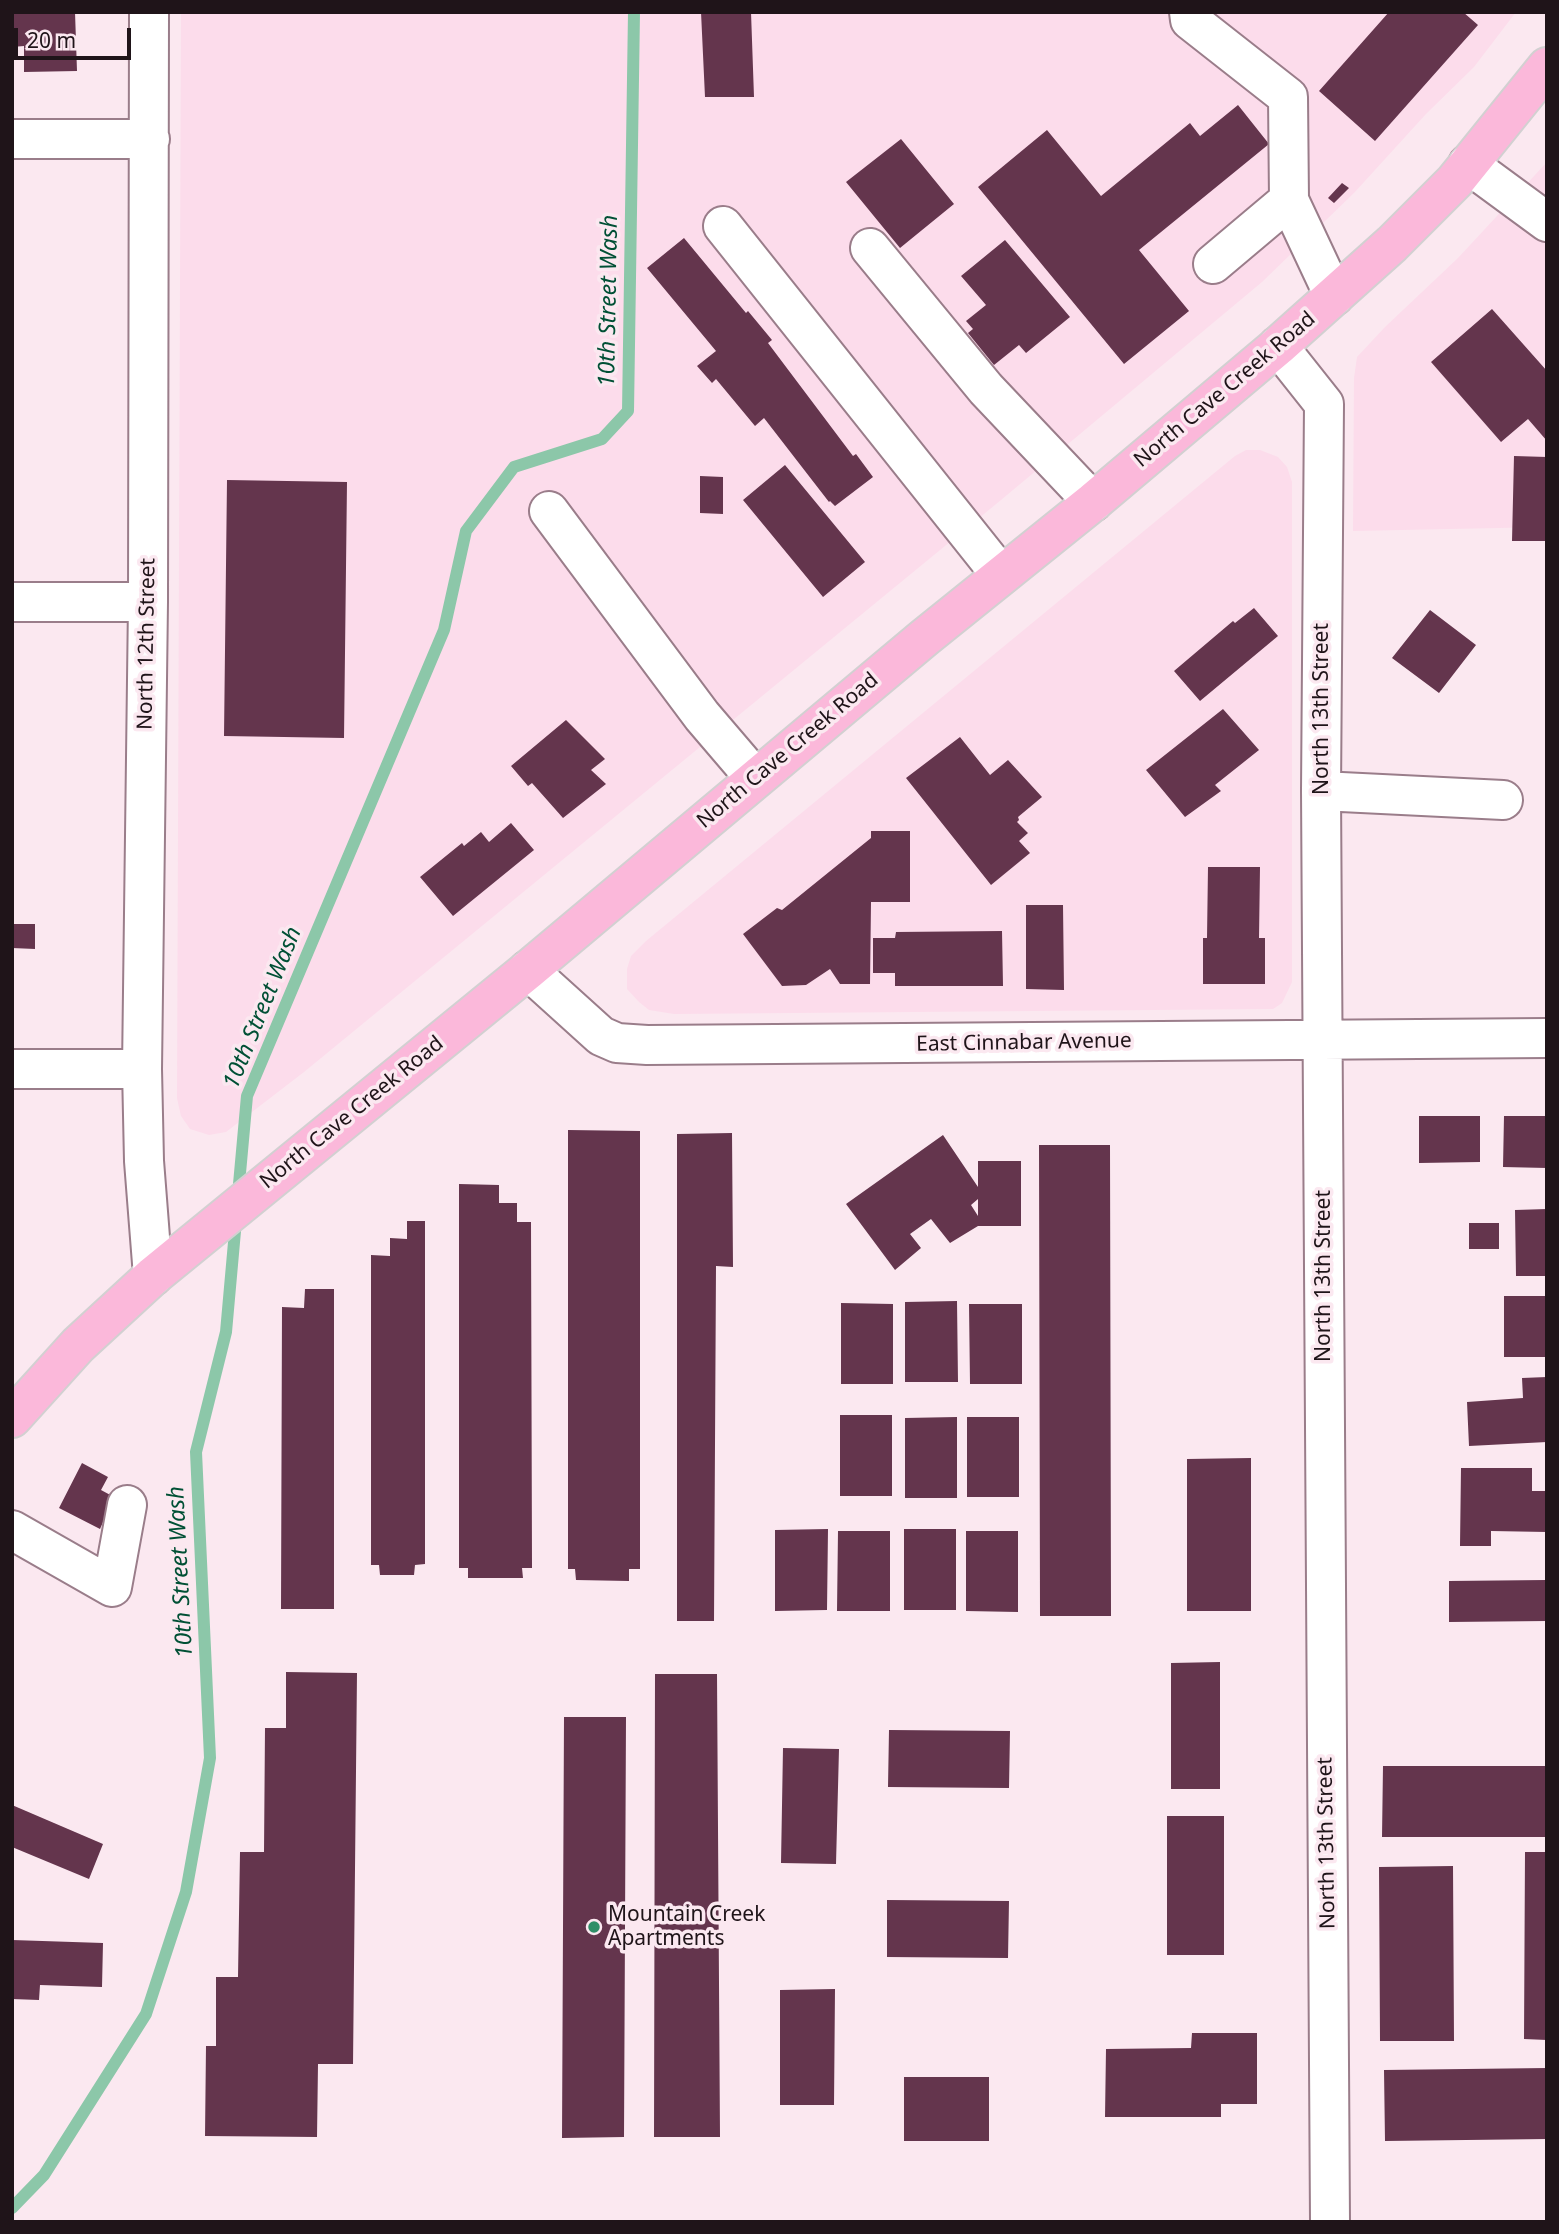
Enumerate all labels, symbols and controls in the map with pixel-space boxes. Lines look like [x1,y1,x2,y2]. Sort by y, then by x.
scale bar [18,14,135,58]
text: 20 m [27,26,76,54]
water label: 10th Street Wash [594,215,624,387]
street label: North Cave Creek Road [1129,307,1321,473]
street label: North 12th Street [133,558,161,730]
street label: North 13th Street [1309,623,1335,795]
street label: North Cave Creek Road [692,668,884,834]
water label: 10th Street Wash [218,923,308,1093]
street label: East Cinnabar Avenue [916,1029,1132,1057]
street label: North Cave Creek Road [255,1031,449,1195]
street label: North 13th Street [1311,1190,1337,1362]
water label: 10th Street Wash [163,1485,199,1659]
street label: North 13th Street [1313,1757,1341,1929]
place label: Mountain Creek Apartments [608,1902,765,1952]
marker: Mountain Creek Apartments [586,1919,602,1935]

